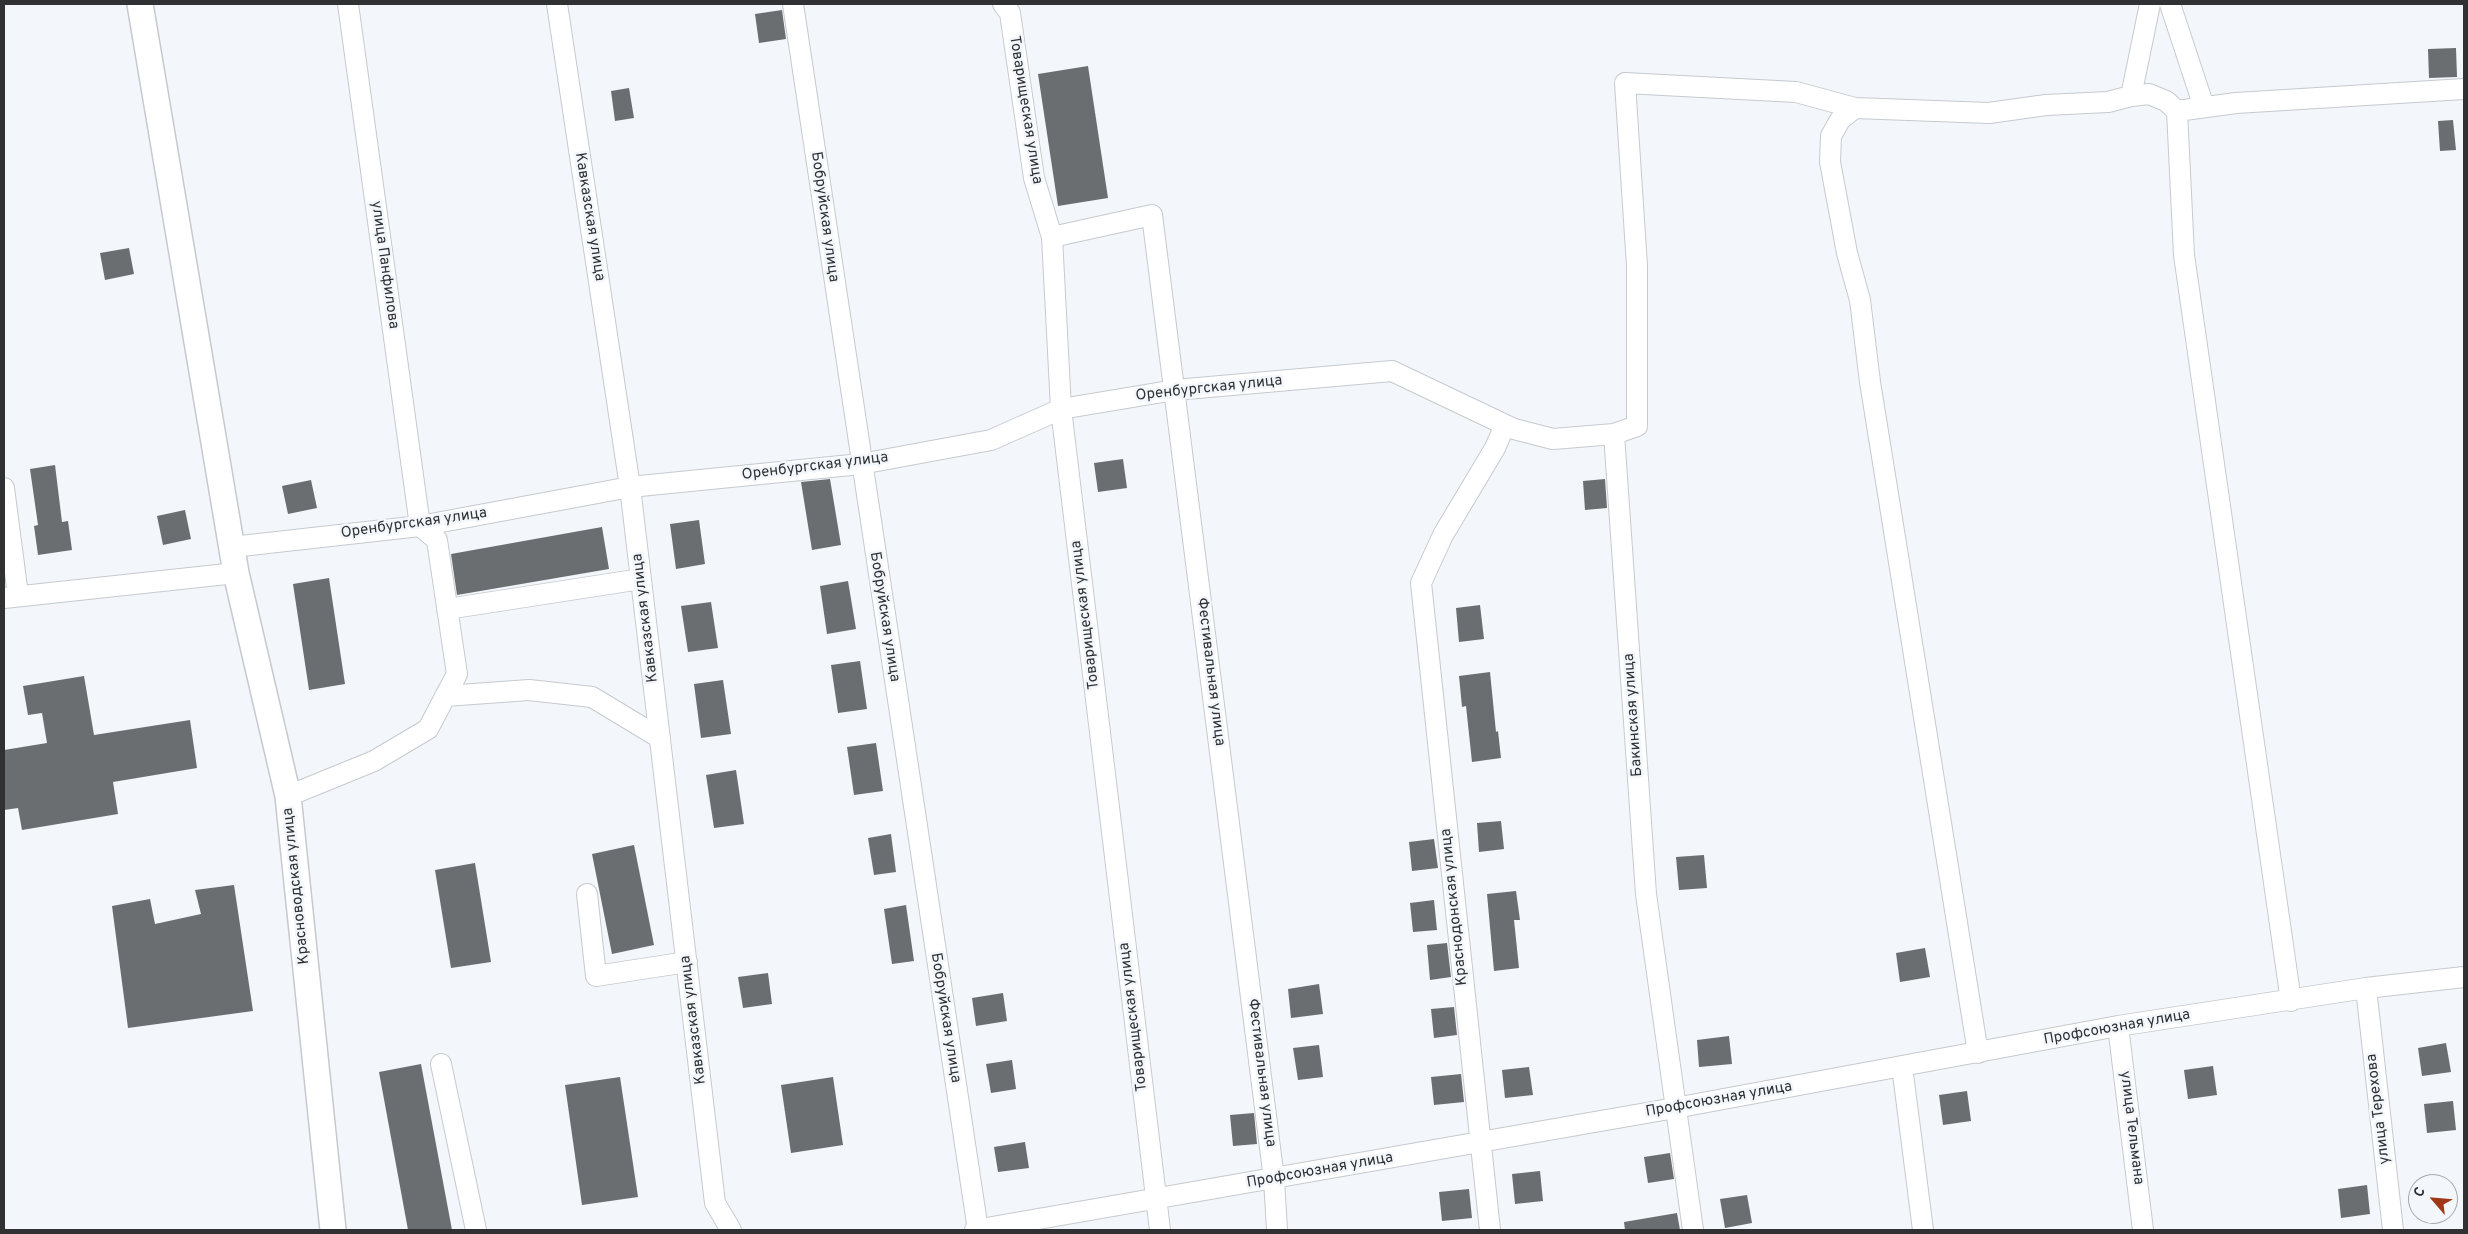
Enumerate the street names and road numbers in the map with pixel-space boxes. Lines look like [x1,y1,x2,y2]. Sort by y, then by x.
street label: Товарищеская улица [1004,35,1046,185]
street label: Кавказская улица [570,151,608,283]
street label: Бобруйская улица [806,151,842,283]
street label: улица Панфилова [366,200,402,330]
street label: Оренбургская улица [1135,372,1283,406]
street label: Оренбургская улица [741,449,889,485]
street label: Оренбургская улица [340,505,488,543]
street label: Товарищеская улица [1068,540,1104,690]
street label: Бобруйская улица [865,551,903,683]
street label: Кавказская улица [629,552,663,684]
street label: Фестивальная улица [1192,597,1228,747]
street label: Бакинская улица [1621,653,1647,777]
street label: Красноводская улица [280,807,314,965]
street label: Краснодонская улица [1438,828,1472,986]
street label: Товарищеская улица [1116,942,1152,1092]
street label: Бобруйская улица [926,952,964,1084]
street label: Кавказская улица [677,954,711,1086]
street label: Фестивальная улица [1243,998,1279,1148]
street label: Профсоюзная улица [2042,1006,2192,1050]
street label: улица Терехова [2363,1053,2395,1165]
street label: улица Тельмана [2115,1070,2147,1186]
street label: Профсоюзная улица [1644,1078,1794,1122]
street label: Профсоюзная улица [1245,1149,1395,1193]

